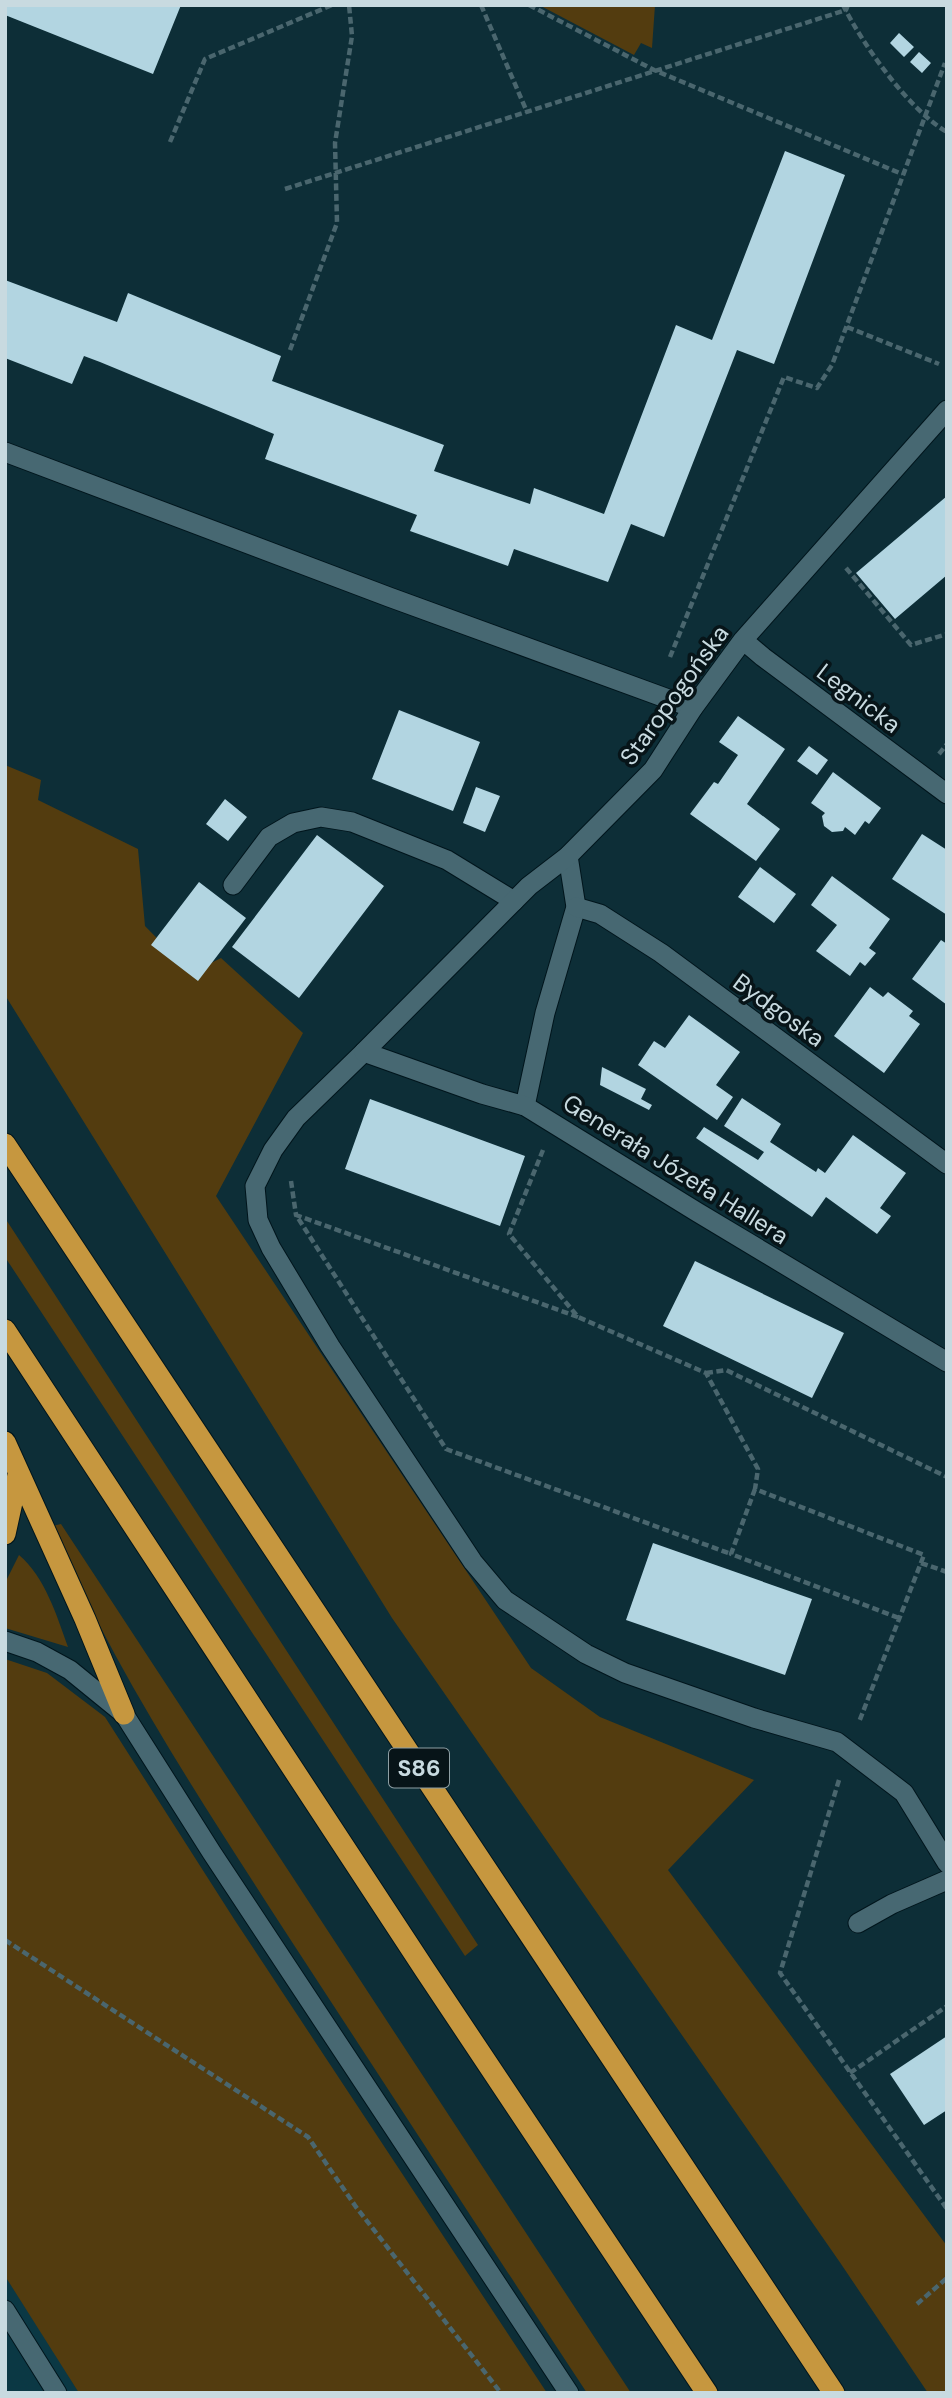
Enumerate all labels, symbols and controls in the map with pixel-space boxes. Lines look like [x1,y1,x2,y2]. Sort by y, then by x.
street label: Staropogońska [613,619,735,771]
street label: Legnicka [811,656,907,740]
street label: Bydgoska [727,966,831,1054]
street label: Generała Józefa Hallera [557,1087,795,1251]
road number: S86 [389,1749,449,1788]

